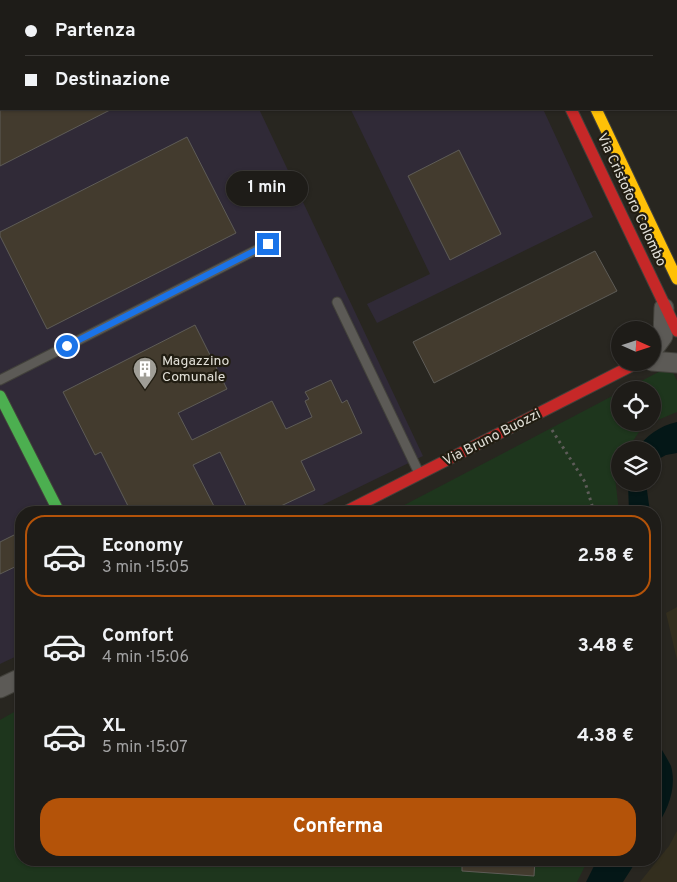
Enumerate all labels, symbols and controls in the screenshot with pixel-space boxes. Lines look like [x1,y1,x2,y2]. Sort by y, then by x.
text: Partenza [55,19,136,43]
text: Destinazione [55,68,170,92]
street label: Via Cristoforo Colombo [593,131,669,269]
callout: 1 min [227,172,309,206]
text: 1 min [248,178,286,198]
route end [257,233,279,255]
north arrow [611,321,661,371]
map controls [611,321,661,491]
route start [56,335,78,357]
place label: Magazzino Comunale [162,353,230,386]
building icon: Magazzino Comunale [132,356,158,390]
button: locate [611,381,661,431]
street label: Via Bruno Buozzi [440,406,544,470]
button: layers [611,441,661,491]
icon: car [42,534,87,579]
text: Economy [102,534,183,558]
text: 2.58 € [577,544,634,568]
text: 3 min · 15:05 [102,558,189,578]
icon: car [42,624,87,669]
text: Comfort [102,624,174,648]
text: 3.48 € [577,634,634,658]
text: 4 min · 15:06 [102,648,189,668]
icon: car [42,714,87,759]
text: XL [102,714,125,738]
text: 4.38 € [577,724,634,748]
text: 5 min · 15:07 [102,738,188,758]
button: Conferma [40,798,636,856]

